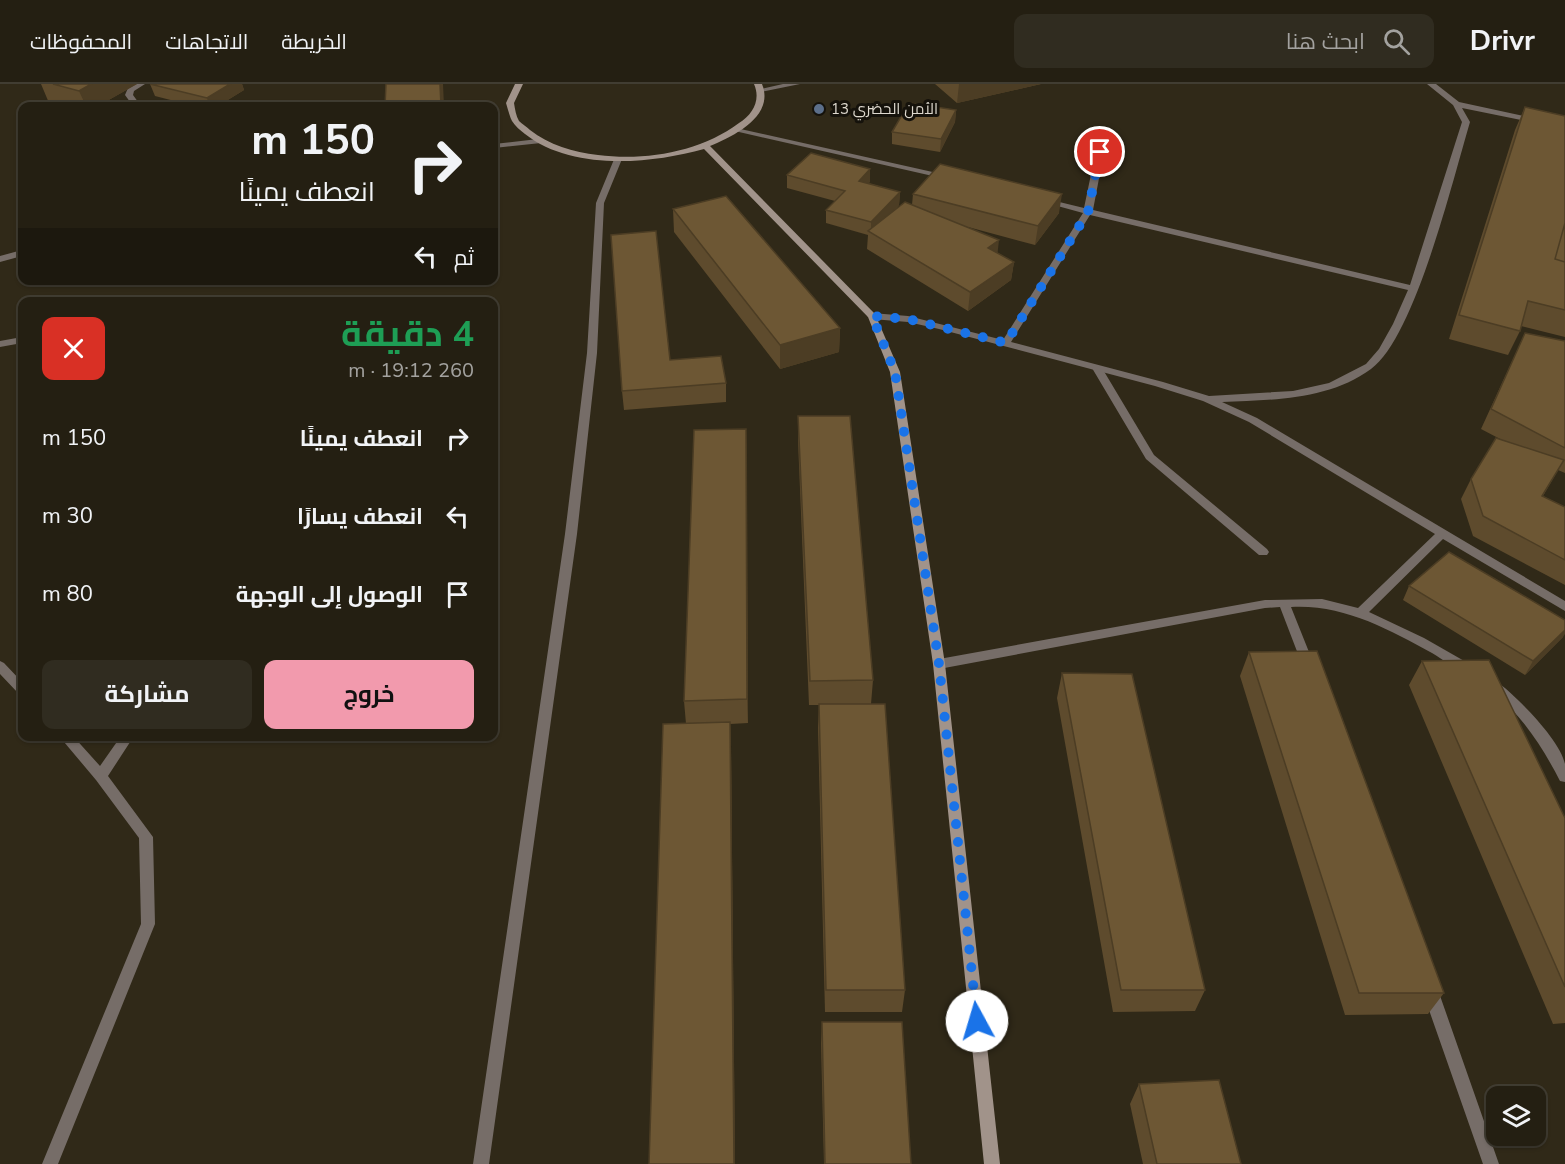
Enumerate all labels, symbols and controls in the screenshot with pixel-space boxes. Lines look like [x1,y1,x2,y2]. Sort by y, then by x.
search box [1014,14,1434,68]
text: Drivr [1470,22,1535,60]
icon: search [1380,25,1413,58]
text: ابحث هنا [1286,27,1365,57]
text: المحفوظات [30,28,132,56]
text: الاتجاهات [165,28,248,56]
text: الخريطة [281,28,347,56]
place label: الأمن الحضري 13 [831,99,938,121]
marker: الأمن الحضري 13 [812,102,826,116]
text: 150 m [251,112,375,169]
icon: right [396,126,474,204]
pin [1074,126,1125,177]
icon: arrive [1083,135,1116,168]
text: انعطف يمينًا [238,174,375,211]
icon: left [409,240,442,273]
text: ثم [454,243,474,273]
text: 4 دقيقة [341,310,474,359]
button: close [42,317,105,380]
text: 260 m · 19:12 [348,357,474,384]
icon: right [441,422,474,455]
text: 150 m [42,423,106,453]
text: انعطف يمينًا [300,424,423,454]
icon: left [441,500,474,533]
text: 30 m [42,501,93,531]
text: انعطف يسارًا [297,502,423,532]
icon: arrive [441,578,474,611]
text: 80 m [42,579,93,609]
text: الوصول إلى الوجهة [236,580,423,610]
button: مشاركة [42,660,252,729]
button: خروج [264,660,474,729]
position arrow [945,989,1009,1053]
map controls [1486,1086,1546,1146]
button: layers [1486,1086,1546,1146]

